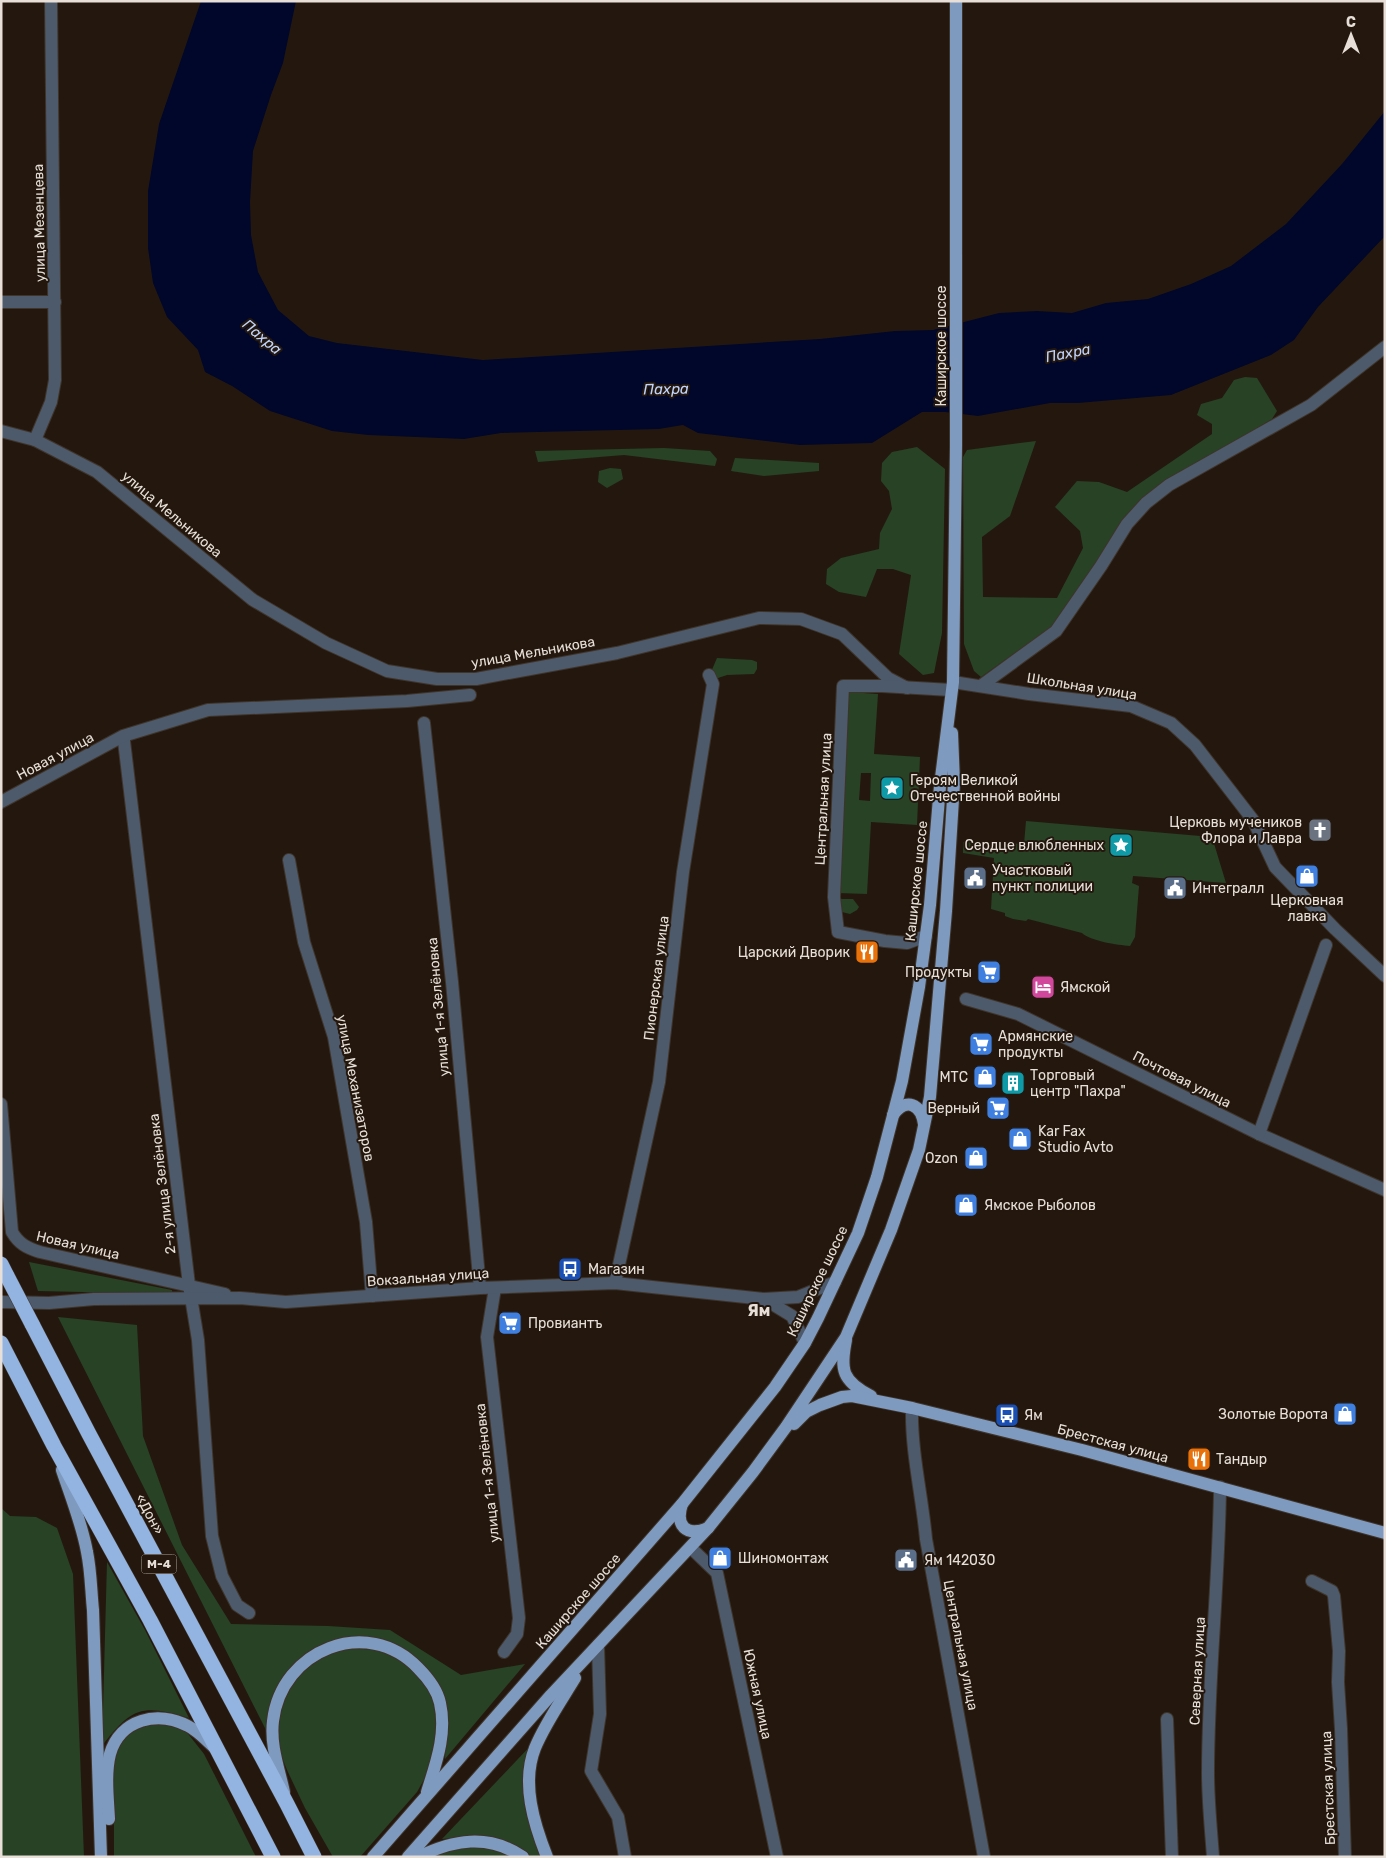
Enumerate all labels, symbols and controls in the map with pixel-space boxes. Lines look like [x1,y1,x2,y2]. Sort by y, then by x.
north arrow [1326,10,1376,60]
text: С [1346,14,1356,31]
street label: улица Мезенцева [30,164,49,282]
street label: Каширское шоссе [933,285,950,407]
water label: Пахра [239,316,285,359]
water label: Пахра [1044,340,1092,366]
water label: Пахра [643,380,689,398]
street label: улица Мельникова [118,468,225,561]
street label: улица Мельникова [470,633,596,672]
street label: Школьная улица [1026,669,1138,704]
street label: Новая улица [14,729,97,784]
street label: Центральная улица [812,732,835,866]
place label: Героям Великой Отечественной войны [910,772,1061,805]
place icon: Героям Великой Отечественной войны [879,775,905,801]
place label: Церковь мучеников Флора и Лавра [1169,814,1302,847]
church icon: Церковь мучеников Флора и Лавра [1307,817,1333,843]
street label: Каширское шоссе [902,820,931,942]
place icon: Сердце влюбленных [1108,832,1134,858]
place label: Сердце влюбленных [964,837,1104,854]
place label: Участковый пункт полиции [992,862,1093,895]
shop icon: Церковная лавка [1294,863,1320,889]
public building icon: Участковый пункт полиции [962,865,988,891]
public building icon: Интегралл [1162,875,1188,901]
place label: Интегралл [1192,880,1264,897]
place label: Церковная лавка [1270,892,1344,925]
street label: Пионерская улица [640,915,673,1041]
street label: улица 1-я Зелёновка [424,937,453,1077]
restaurant icon: Царский Дворик [854,939,880,965]
place label: Царский Дворик [738,944,850,961]
supermarket icon: Продукты [976,959,1002,985]
place label: Продукты [905,964,972,981]
hotel icon: Ямской [1030,974,1056,1000]
place label: Ямской [1060,979,1110,996]
street label: улица Механизаторов [333,1013,378,1163]
place label: Армянские продукты [998,1028,1073,1061]
supermarket icon: Армянские продукты [968,1031,994,1057]
street label: Почтовая улица [1130,1047,1234,1111]
shop icon: МТС [972,1064,998,1090]
place label: Торговый центр "Пахра" [1030,1067,1126,1100]
place label: МТС [939,1069,968,1086]
building icon: Торговый центр "Пахра" [1000,1070,1026,1096]
supermarket icon: Верный [985,1095,1011,1121]
place label: Верный [928,1100,980,1117]
street label: 2-я улица Зелёновка [145,1113,180,1255]
place label: Kar Fax Studio Avto [1038,1123,1114,1156]
shop icon: Kar Fax Studio Avto [1007,1126,1033,1152]
shop icon: Ozon [963,1145,989,1171]
place label: Ozon [925,1150,958,1167]
shop icon: Ямское Рыболов [953,1192,979,1218]
place label: Ямское Рыболов [984,1197,1096,1214]
street label: Каширское шоссе [783,1223,852,1339]
street label: Новая улица [35,1228,121,1263]
bus stop icon: Магазин [557,1256,583,1282]
place label: Магазин [588,1261,645,1278]
street label: Вокзальная улица [366,1265,490,1290]
district label: Ям [748,1301,770,1320]
supermarket icon: Провиантъ [497,1310,523,1336]
place label: Провиантъ [528,1315,602,1332]
shop icon: Золотые Ворота [1332,1401,1358,1427]
bus stop icon: Ям [994,1402,1020,1428]
street label: улица 1-я Зелёновка [472,1403,503,1543]
place label: Золотые Ворота [1218,1406,1328,1423]
place label: Ям [1024,1407,1043,1424]
street label: Брестская улица [1055,1420,1170,1466]
restaurant icon: Тандыр [1186,1446,1212,1472]
place label: Тандыр [1216,1451,1267,1468]
street label: «Дон» [132,1491,167,1537]
shop icon: Шиномонтаж [707,1545,733,1571]
public building icon: Ям 142030 [893,1547,919,1573]
street label: Каширское шоссе [532,1550,625,1653]
place label: Шиномонтаж [738,1550,829,1567]
place label: Ям 142030 [924,1552,995,1569]
road number: М-4 [142,1555,176,1574]
street label: Центральная улица [940,1578,981,1712]
street label: Северная улица [1186,1616,1209,1726]
street label: Южная улица [740,1647,775,1741]
street label: Брестская улица [1318,1731,1339,1845]

